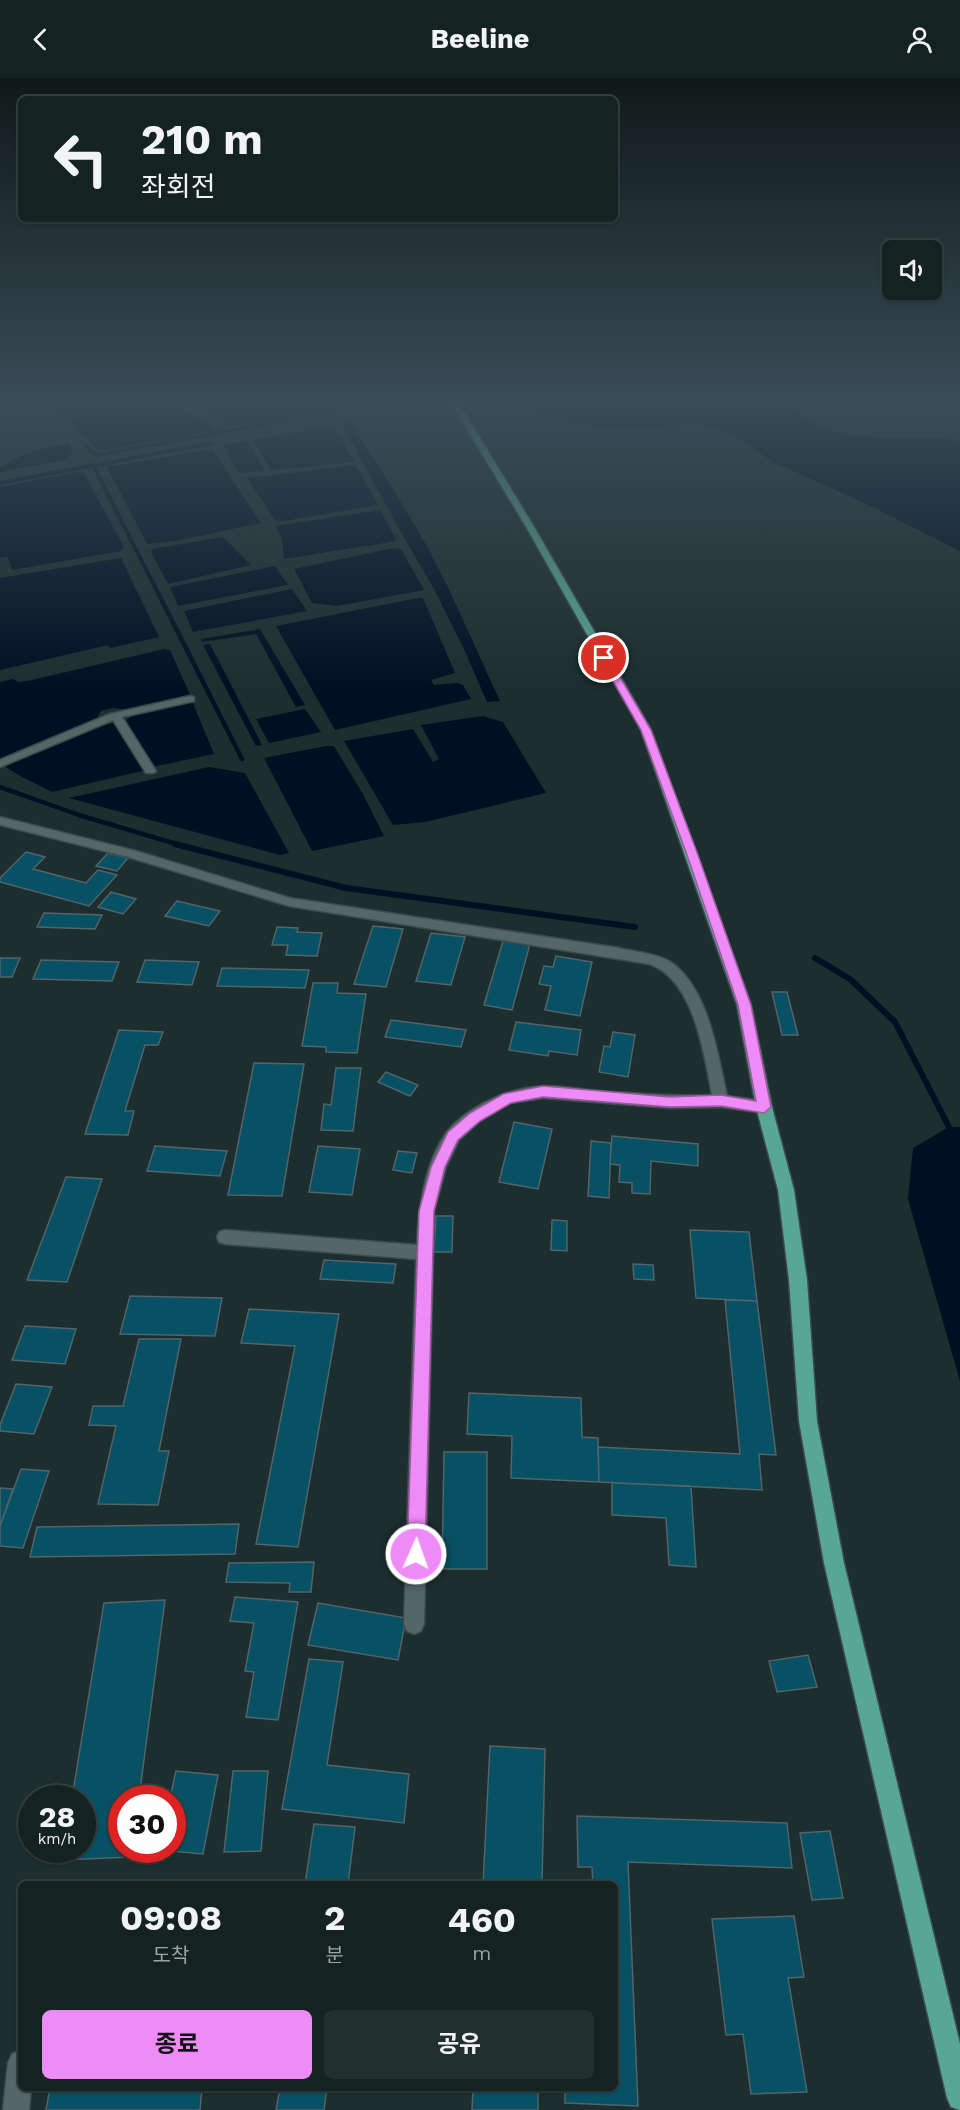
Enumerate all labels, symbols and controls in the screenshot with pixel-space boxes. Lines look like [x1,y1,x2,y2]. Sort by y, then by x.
icon: back [24,23,57,56]
text: Beeline [431,23,529,55]
icon: person [903,23,936,56]
text: 210 m [141,115,263,164]
icon: left [42,120,120,198]
text: 좌회전 [141,171,216,203]
map controls [882,240,942,300]
button: sound [882,240,942,300]
pin [578,632,629,683]
icon: arrive [587,641,620,674]
position arrow [384,1522,448,1586]
speed limit sign: 30 [108,1785,186,1863]
text: 28 [39,1799,75,1834]
text: km/h [38,1830,76,1848]
text: 09:08 [120,1897,222,1939]
text: 2 [324,1897,345,1939]
text: 460 [447,1899,516,1941]
text: m [472,1941,491,1965]
text: 도착 [153,1943,189,1967]
text: 분 [325,1943,344,1967]
button: 종료 [42,2010,312,2079]
button: 공유 [324,2010,594,2079]

